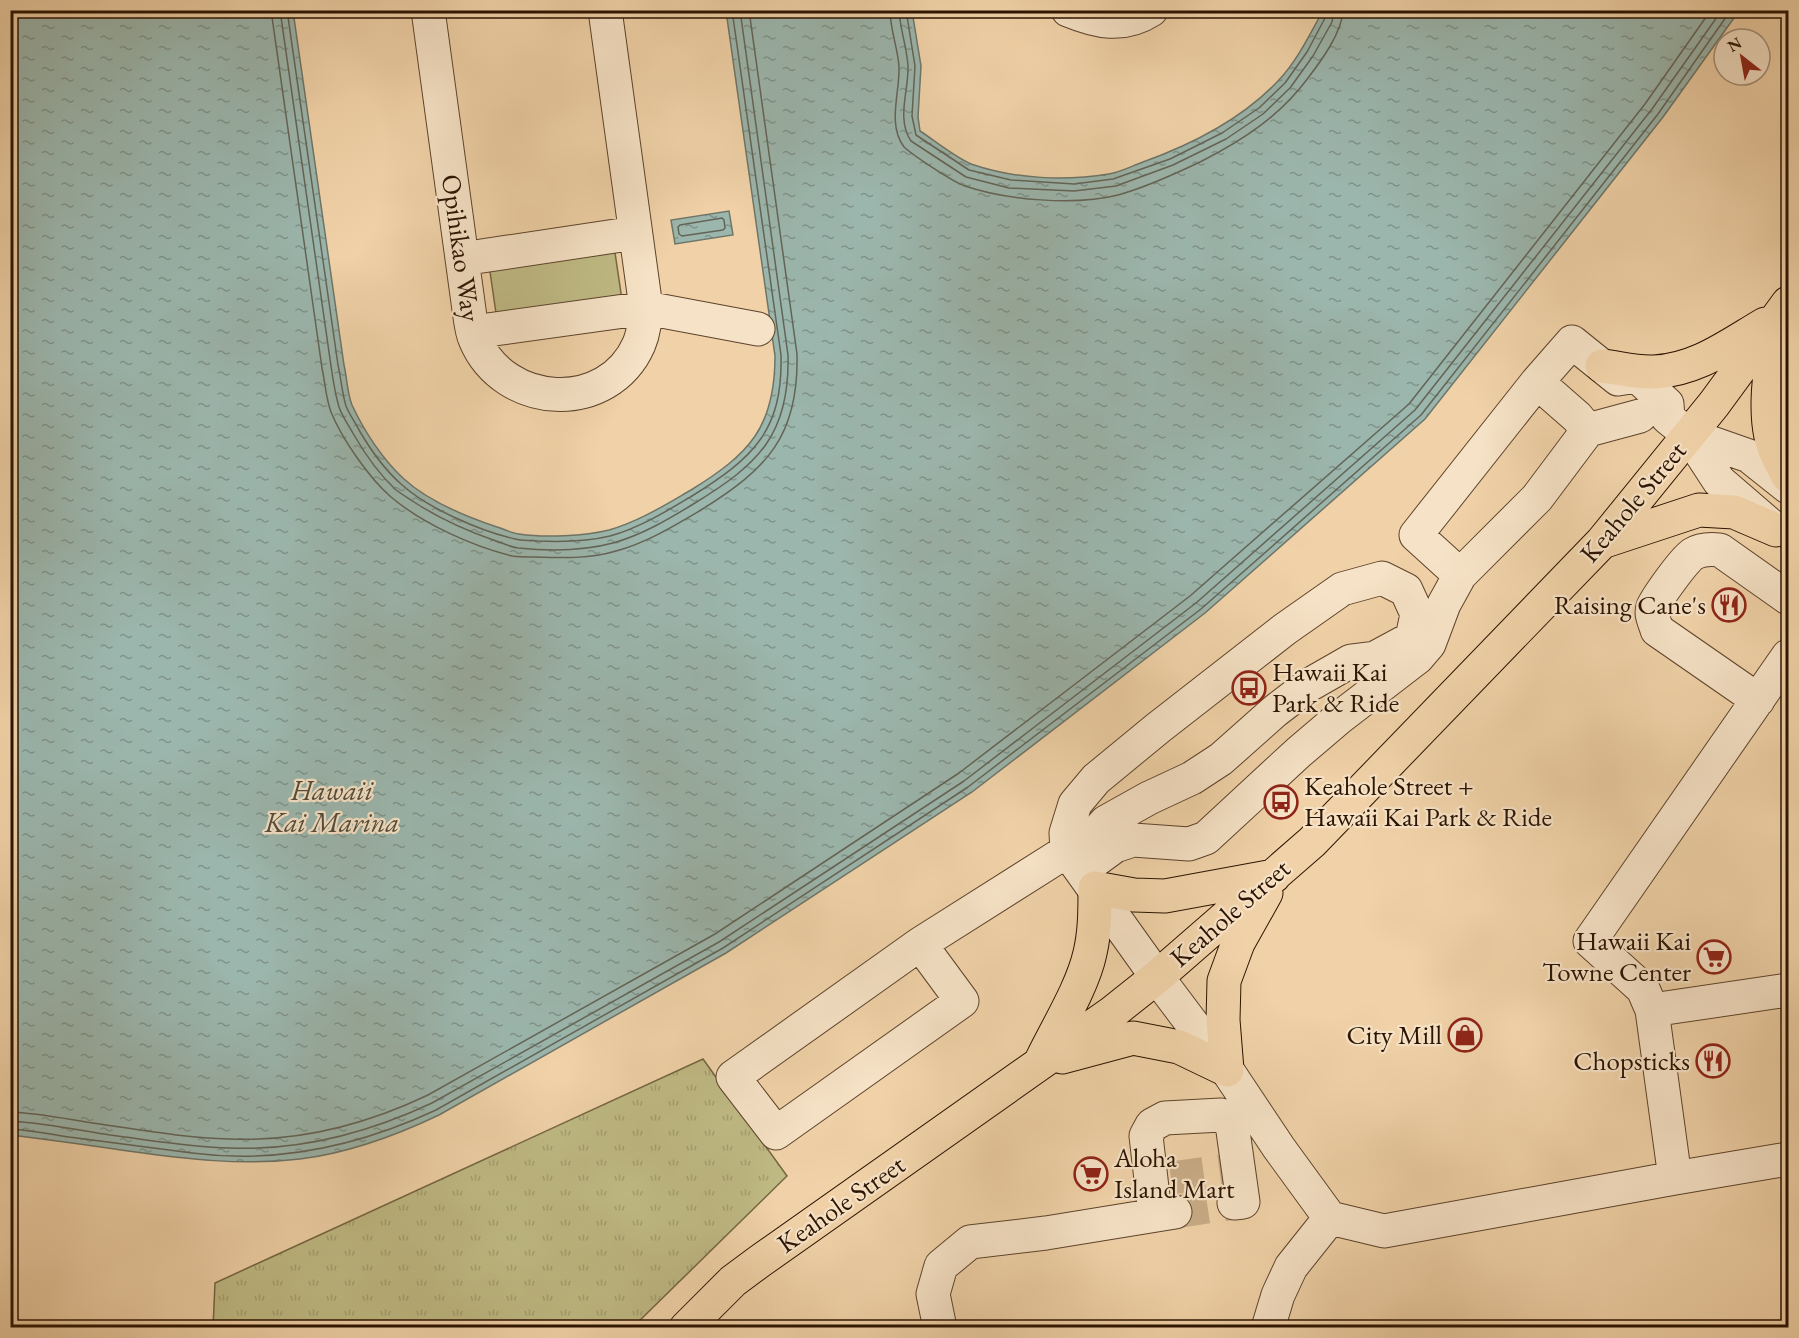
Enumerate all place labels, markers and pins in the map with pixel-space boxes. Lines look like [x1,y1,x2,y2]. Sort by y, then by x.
place label: Raising Cane's [1554,587,1706,622]
restaurant icon: Raising Cane's [1711,587,1747,623]
place label: Hawaii Kai Park & Ride [1272,654,1399,720]
bus stop icon: Hawaii Kai Park & Ride [1231,670,1267,706]
place label: Keahole Street + Hawaii Kai Park & Ride [1304,768,1552,834]
bus stop icon: Keahole Street + Hawaii Kai Park & Ride [1263,784,1299,820]
place label: Hawaii Kai Towne Center [1542,923,1691,989]
supermarket icon: Hawaii Kai Towne Center [1696,939,1732,975]
place label: City Mill [1347,1017,1442,1052]
shop icon: City Mill [1447,1017,1483,1053]
place label: Chopsticks [1573,1043,1690,1078]
restaurant icon: Chopsticks [1695,1043,1731,1079]
place label: Aloha Island Mart [1113,1140,1235,1206]
supermarket icon: Aloha Island Mart [1073,1156,1109,1192]

